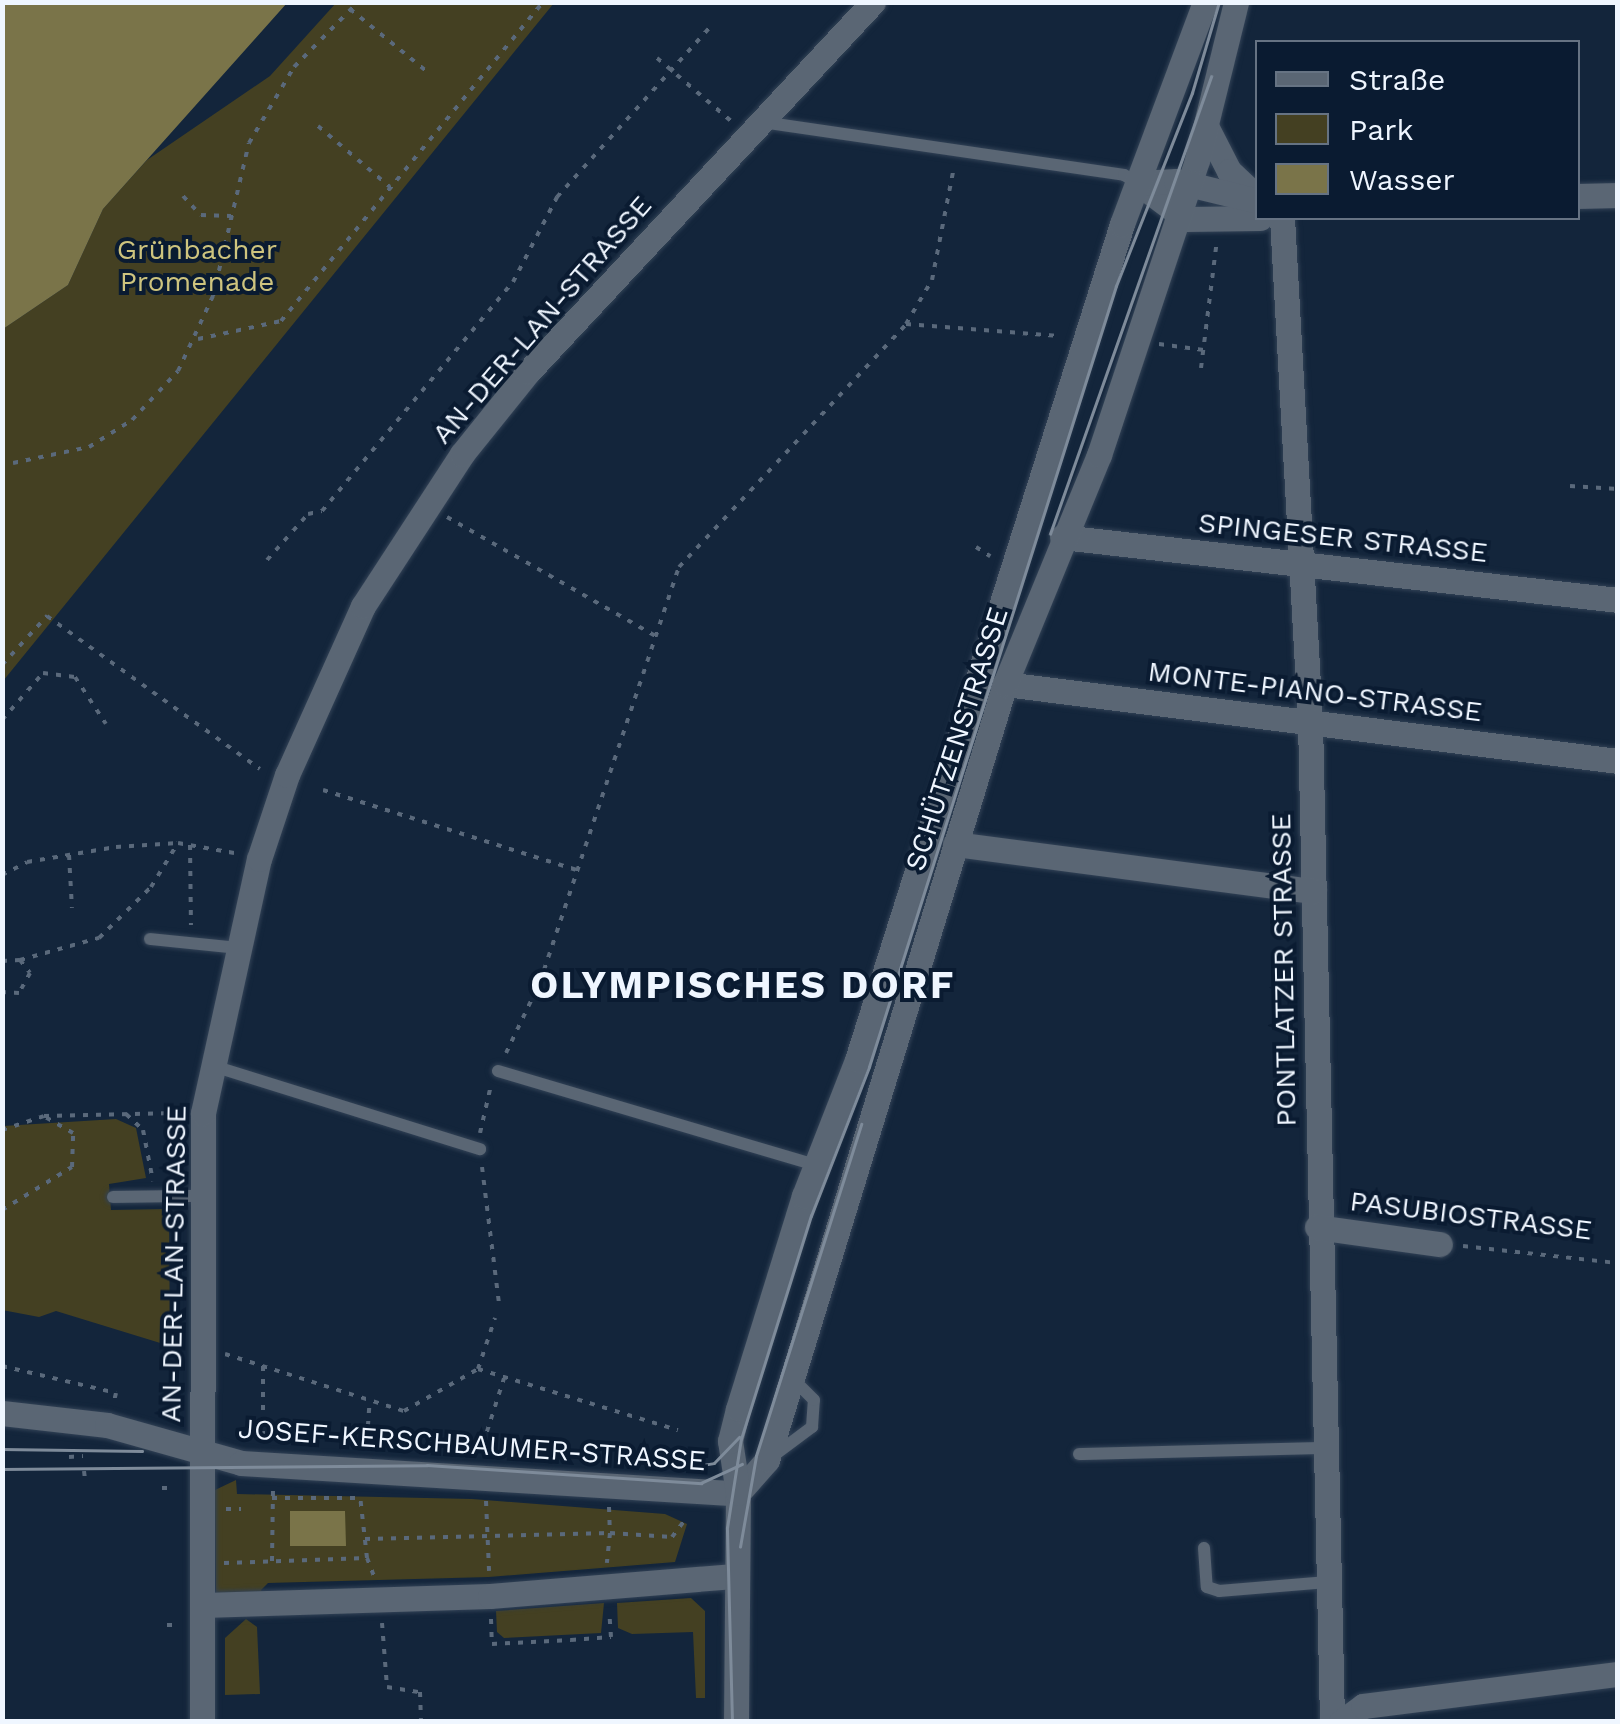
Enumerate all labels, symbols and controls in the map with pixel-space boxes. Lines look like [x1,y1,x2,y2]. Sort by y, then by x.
legend [1255,40,1580,220]
text: Straße [1349,62,1445,97]
text: Park [1349,112,1414,147]
text: Wasser [1349,162,1455,197]
street label: AN-DER-LAN-STRASSE [425,189,659,451]
park label: Grünbacher Promenade [117,233,277,299]
street label: SPINGESER STRASSE [1197,506,1489,570]
street label: SCHÜTZENSTRASSE [899,603,1015,875]
street label: MONTE-PIANO-STRASSE [1146,655,1484,729]
street label: PONTLATZER STRASSE [1264,813,1304,1127]
district label: OLYMPISCHES DORF [530,963,956,1009]
street label: AN-DER-LAN-STRASSE [154,1105,194,1423]
street label: PASUBIOSTRASSE [1348,1184,1594,1248]
street label: JOSEF-KERSCHBAUMER-STRASSE [237,1412,707,1478]

